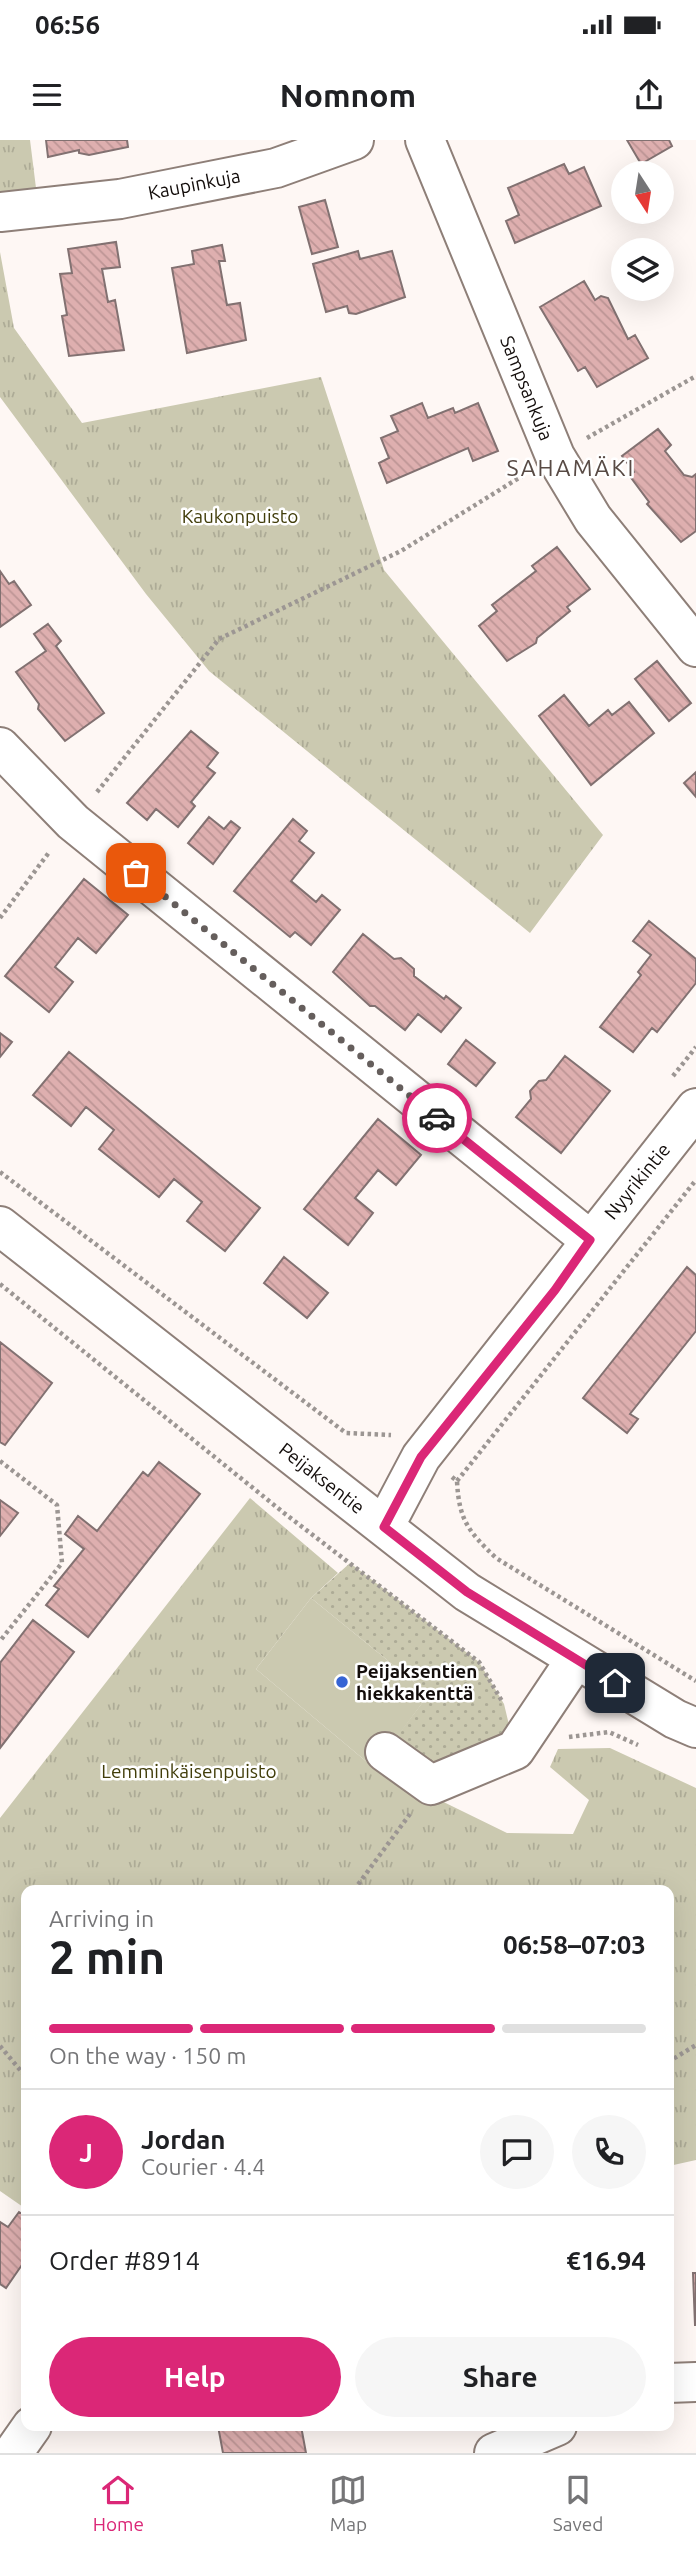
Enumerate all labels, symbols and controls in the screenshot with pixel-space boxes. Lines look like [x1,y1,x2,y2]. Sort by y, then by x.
text: 06:56 [35,10,100,39]
icon: menu [28,76,66,114]
icon: share [630,76,668,114]
text: Nomnom [280,77,416,113]
north arrow [611,161,674,224]
map controls [611,161,674,301]
street label: Kaupinkuja [146,164,242,204]
button: layers [611,238,674,301]
street label: Sampsankuja [496,332,558,444]
district label: SAHAMÄKI [507,455,635,480]
park label: Kaukonpuisto [182,505,298,527]
pin [106,843,166,903]
icon: bag [117,854,155,892]
courier [402,1083,472,1153]
icon: car [418,1099,456,1137]
street label: Nyyrikintie [600,1138,674,1224]
street label: Peijaksentie [275,1438,369,1518]
pin [585,1653,645,1713]
place label: Peijaksentien hiekkakenttä [356,1660,477,1704]
icon: home [596,1664,634,1702]
marker: Peijaksentien hiekkakenttä [334,1674,350,1690]
park label: Lemminkäisenpuisto [101,1760,277,1782]
text: Arriving in [49,1906,154,1931]
text: 06:58–07:03 [503,1930,646,1959]
text: 2 min [49,1931,165,1983]
text: On the way · 150 m [49,2043,246,2068]
button: chat [480,2115,554,2189]
button: phone [572,2115,646,2189]
text: Jordan [141,2125,226,2154]
text: J [79,2138,93,2167]
text: Courier · 4.4 [141,2154,265,2179]
text: Order #8914 [49,2246,200,2275]
text: €16.94 [566,2246,646,2275]
button: Help [49,2337,341,2417]
button: Share [355,2337,646,2417]
tab: Home [93,2471,144,2535]
tab: Map [329,2471,367,2535]
tab: Saved [553,2471,603,2535]

